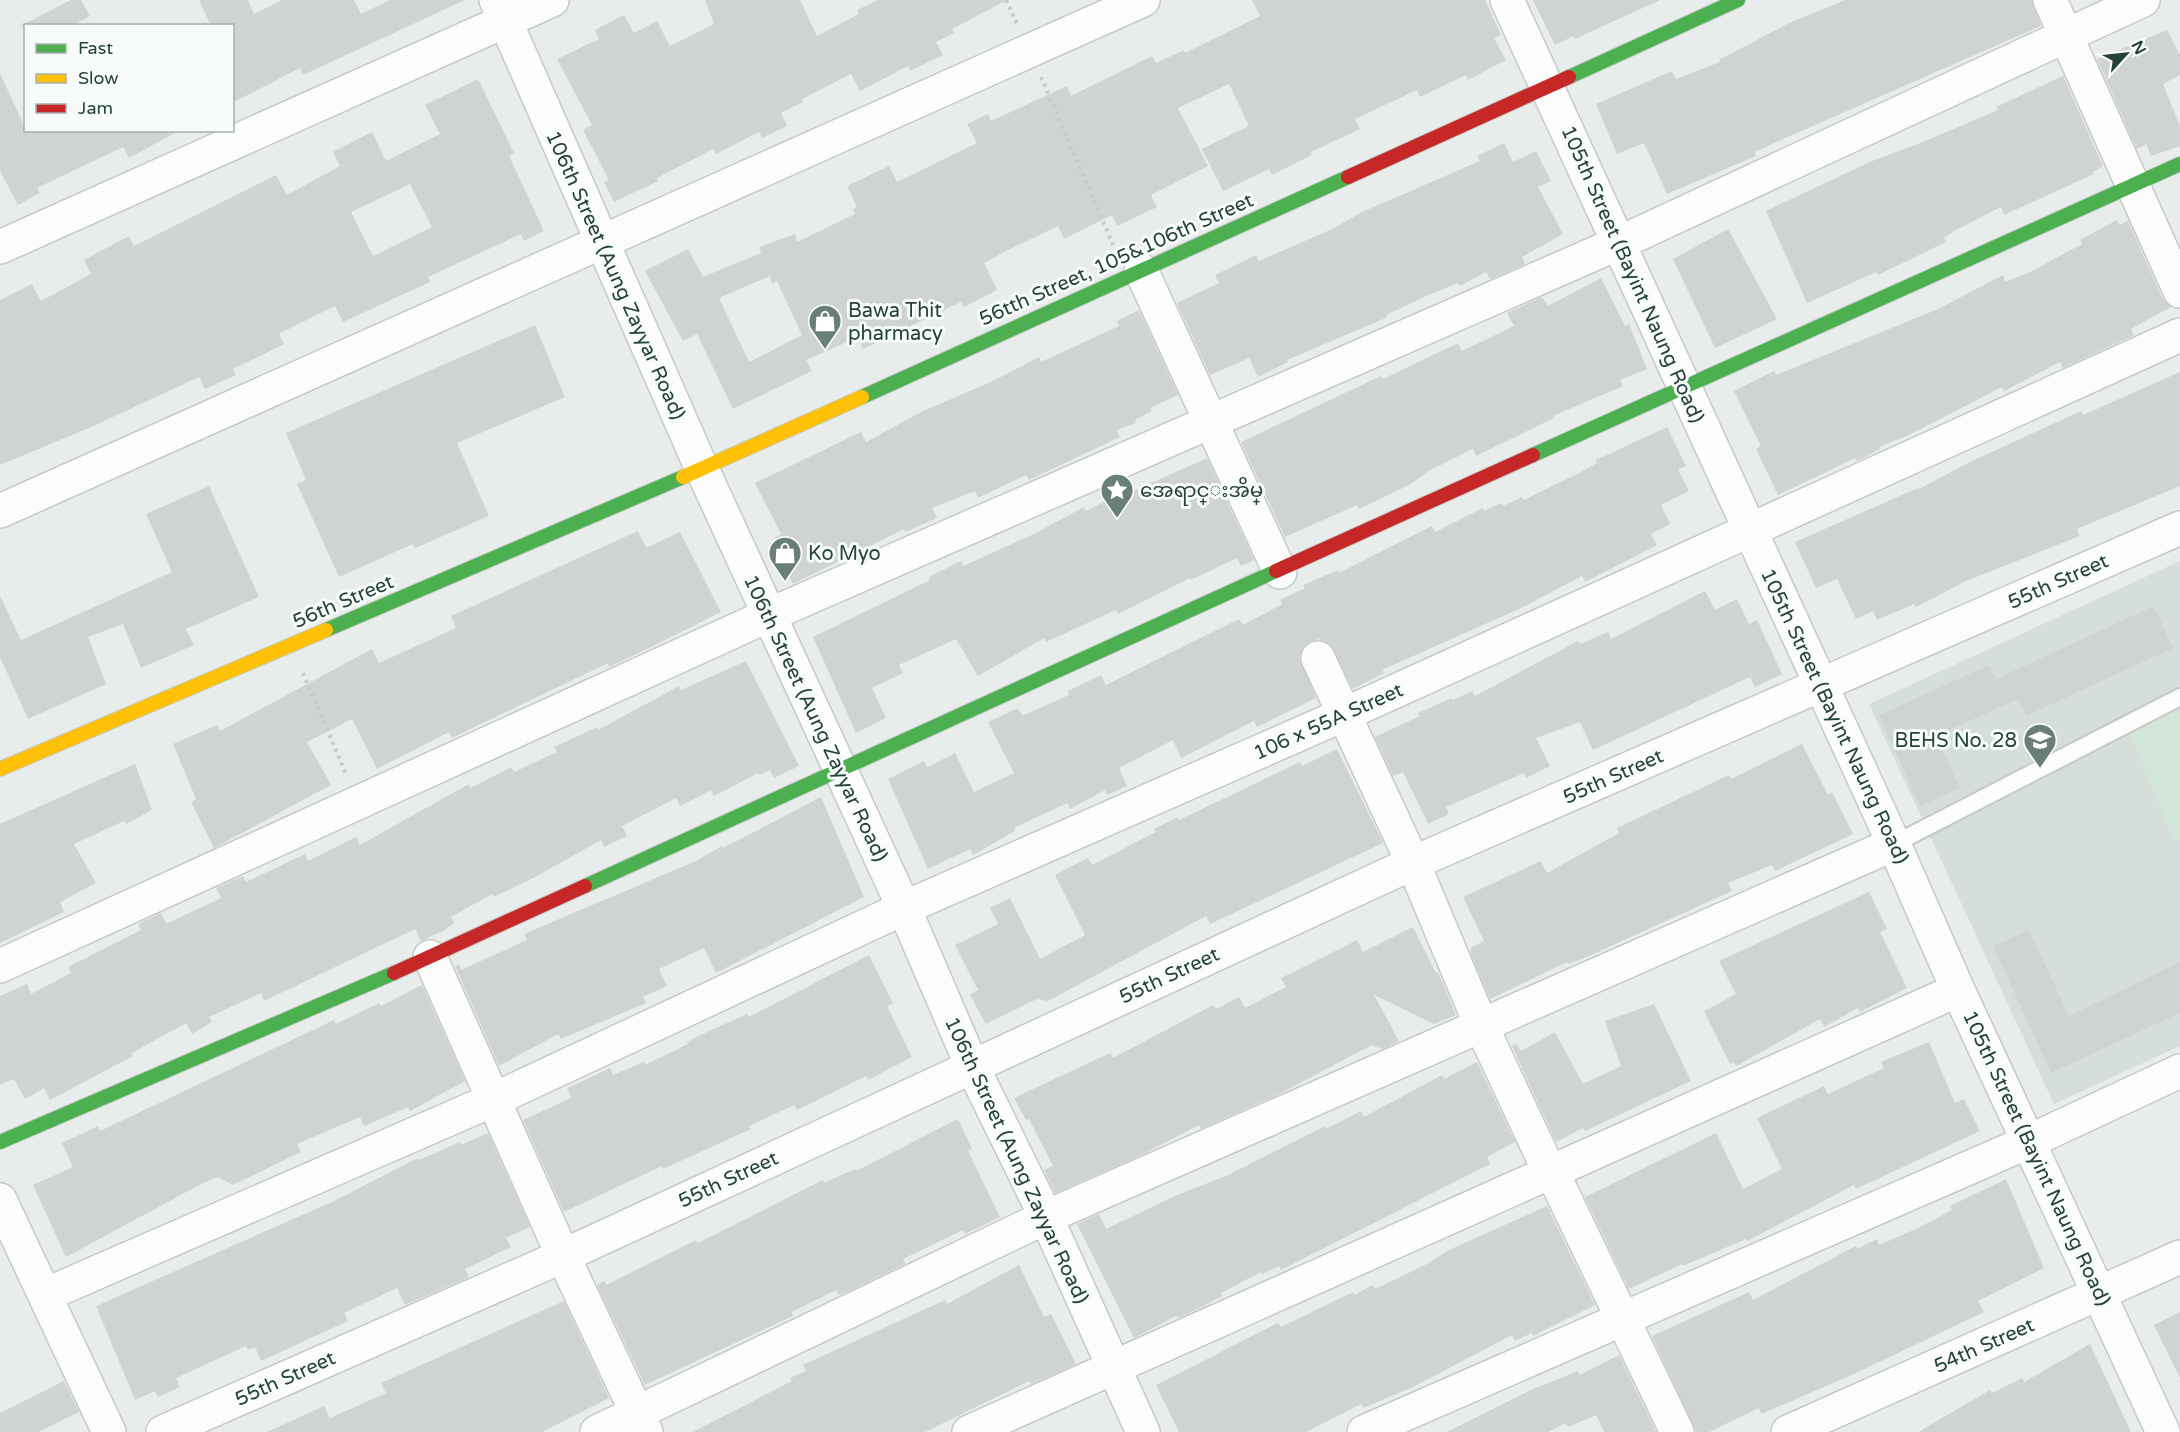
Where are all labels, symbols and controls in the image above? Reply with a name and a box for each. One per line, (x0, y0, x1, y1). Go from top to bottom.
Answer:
legend (24, 24, 234, 132)
north arrow (2096, 24, 2156, 84)
text: Fast (78, 37, 113, 59)
text: N (2127, 37, 2150, 58)
text: Slow (78, 67, 119, 89)
text: Jam (78, 97, 113, 119)
street label: 105th Street (Bayint Naung Road) (1555, 122, 1709, 427)
street label: 106th Street (Aung Zayyar Road) (540, 127, 690, 424)
street label: 56tth Street, 105&106th Street (976, 188, 1258, 331)
place label: Bawa Thit pharmacy (848, 299, 943, 346)
shop icon: Bawa Thit pharmacy (807, 303, 843, 350)
place icon: အေရာင္းအိမ္ (1099, 472, 1135, 519)
place label: အေရာင္းအိမ္ (1140, 476, 1263, 506)
shop icon: Ko Myo (767, 535, 803, 582)
place label: Ko Myo (808, 542, 881, 566)
street label: 55th Street (2005, 549, 2113, 615)
street label: 105th Street (Bayint Naung Road) (1755, 565, 1913, 868)
street label: 56th Street (289, 570, 398, 634)
street label: 106th Street (Aung Zayyar Road) (738, 571, 892, 866)
street label: 106 x 55A Street (1250, 678, 1407, 766)
school or university icon: BEHS No. 28 (2022, 722, 2058, 769)
place label: BEHS No. 28 (1895, 729, 2017, 753)
street label: 55th Street (1560, 744, 1668, 810)
street label: 55th Street (1116, 942, 1223, 1009)
street label: 105th Street (Bayint Naung Road) (1957, 1007, 2115, 1310)
street label: 106th Street (Aung Zayyar Road) (939, 1013, 1093, 1308)
street label: 55th Street (675, 1146, 782, 1213)
street label: 54th Street (1931, 1313, 2039, 1379)
street label: 55th Street (232, 1346, 340, 1412)

